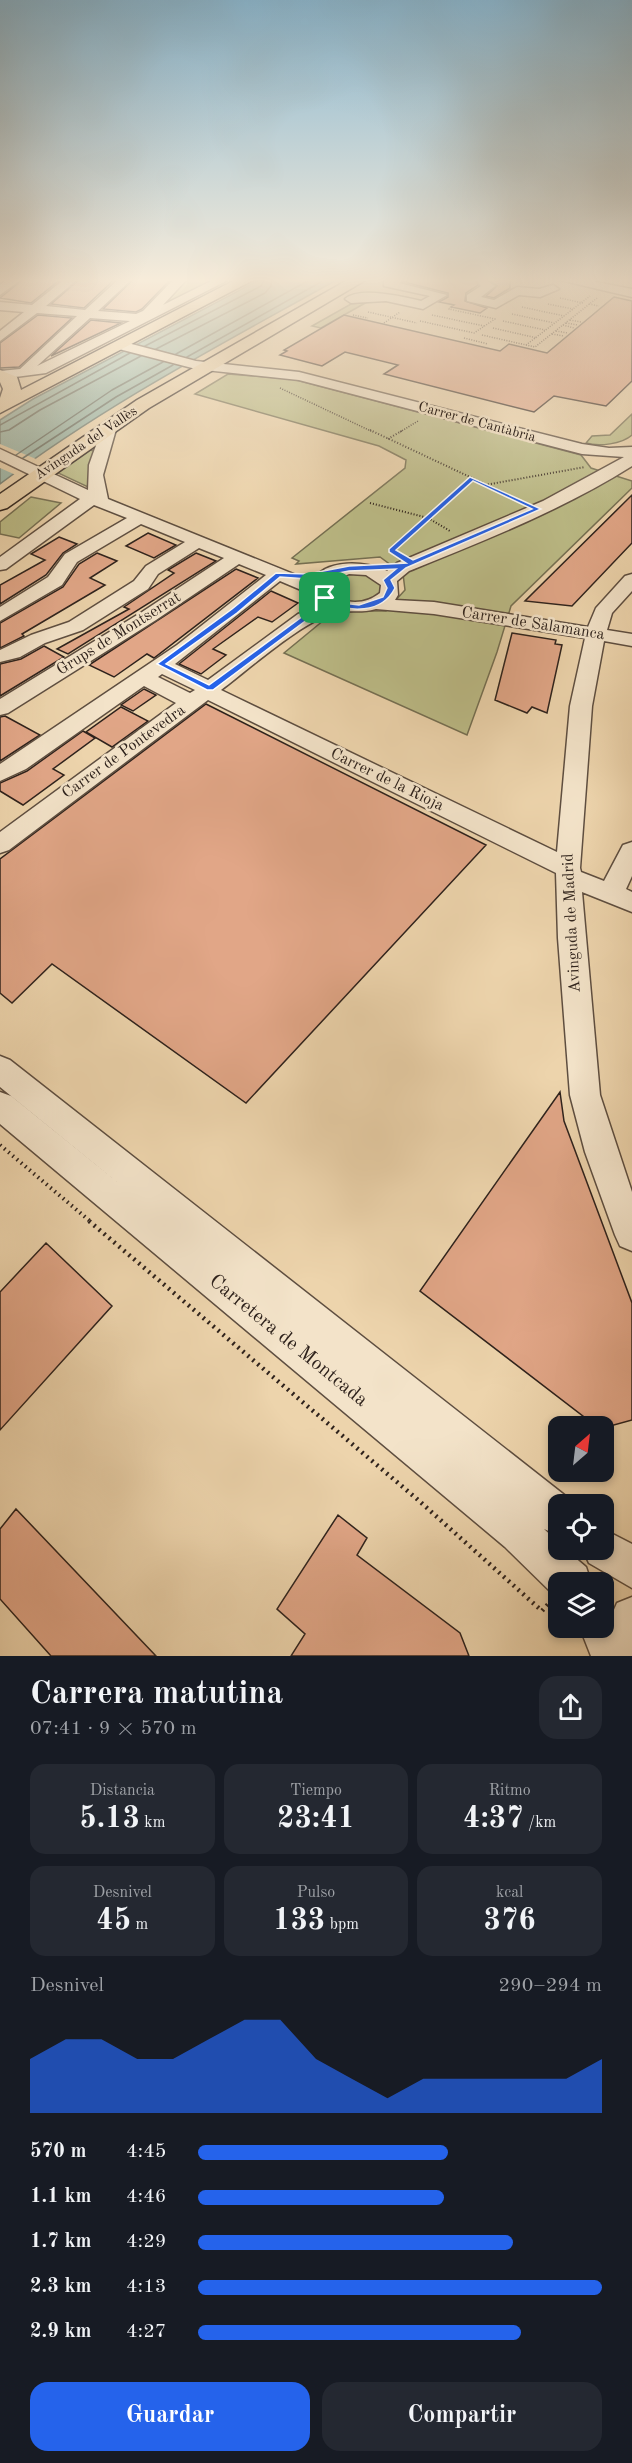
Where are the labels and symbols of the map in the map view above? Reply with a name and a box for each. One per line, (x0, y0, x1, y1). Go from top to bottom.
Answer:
street label: Carrer de Cantàbria (417, 400, 537, 444)
street label: Avinguda del Vallès (32, 404, 140, 482)
pin (299, 572, 350, 623)
street label: Grups de Montserrat (54, 589, 184, 679)
street label: Carrer de Salamanca (460, 605, 606, 643)
street label: Carrer de Pontevedra (60, 702, 189, 802)
street label: Carrer de la Rioja (328, 746, 446, 814)
street label: Avinguda de Madrid (560, 853, 584, 993)
street label: Carretera de Montcada (205, 1271, 371, 1411)
north arrow (548, 1416, 614, 1482)

